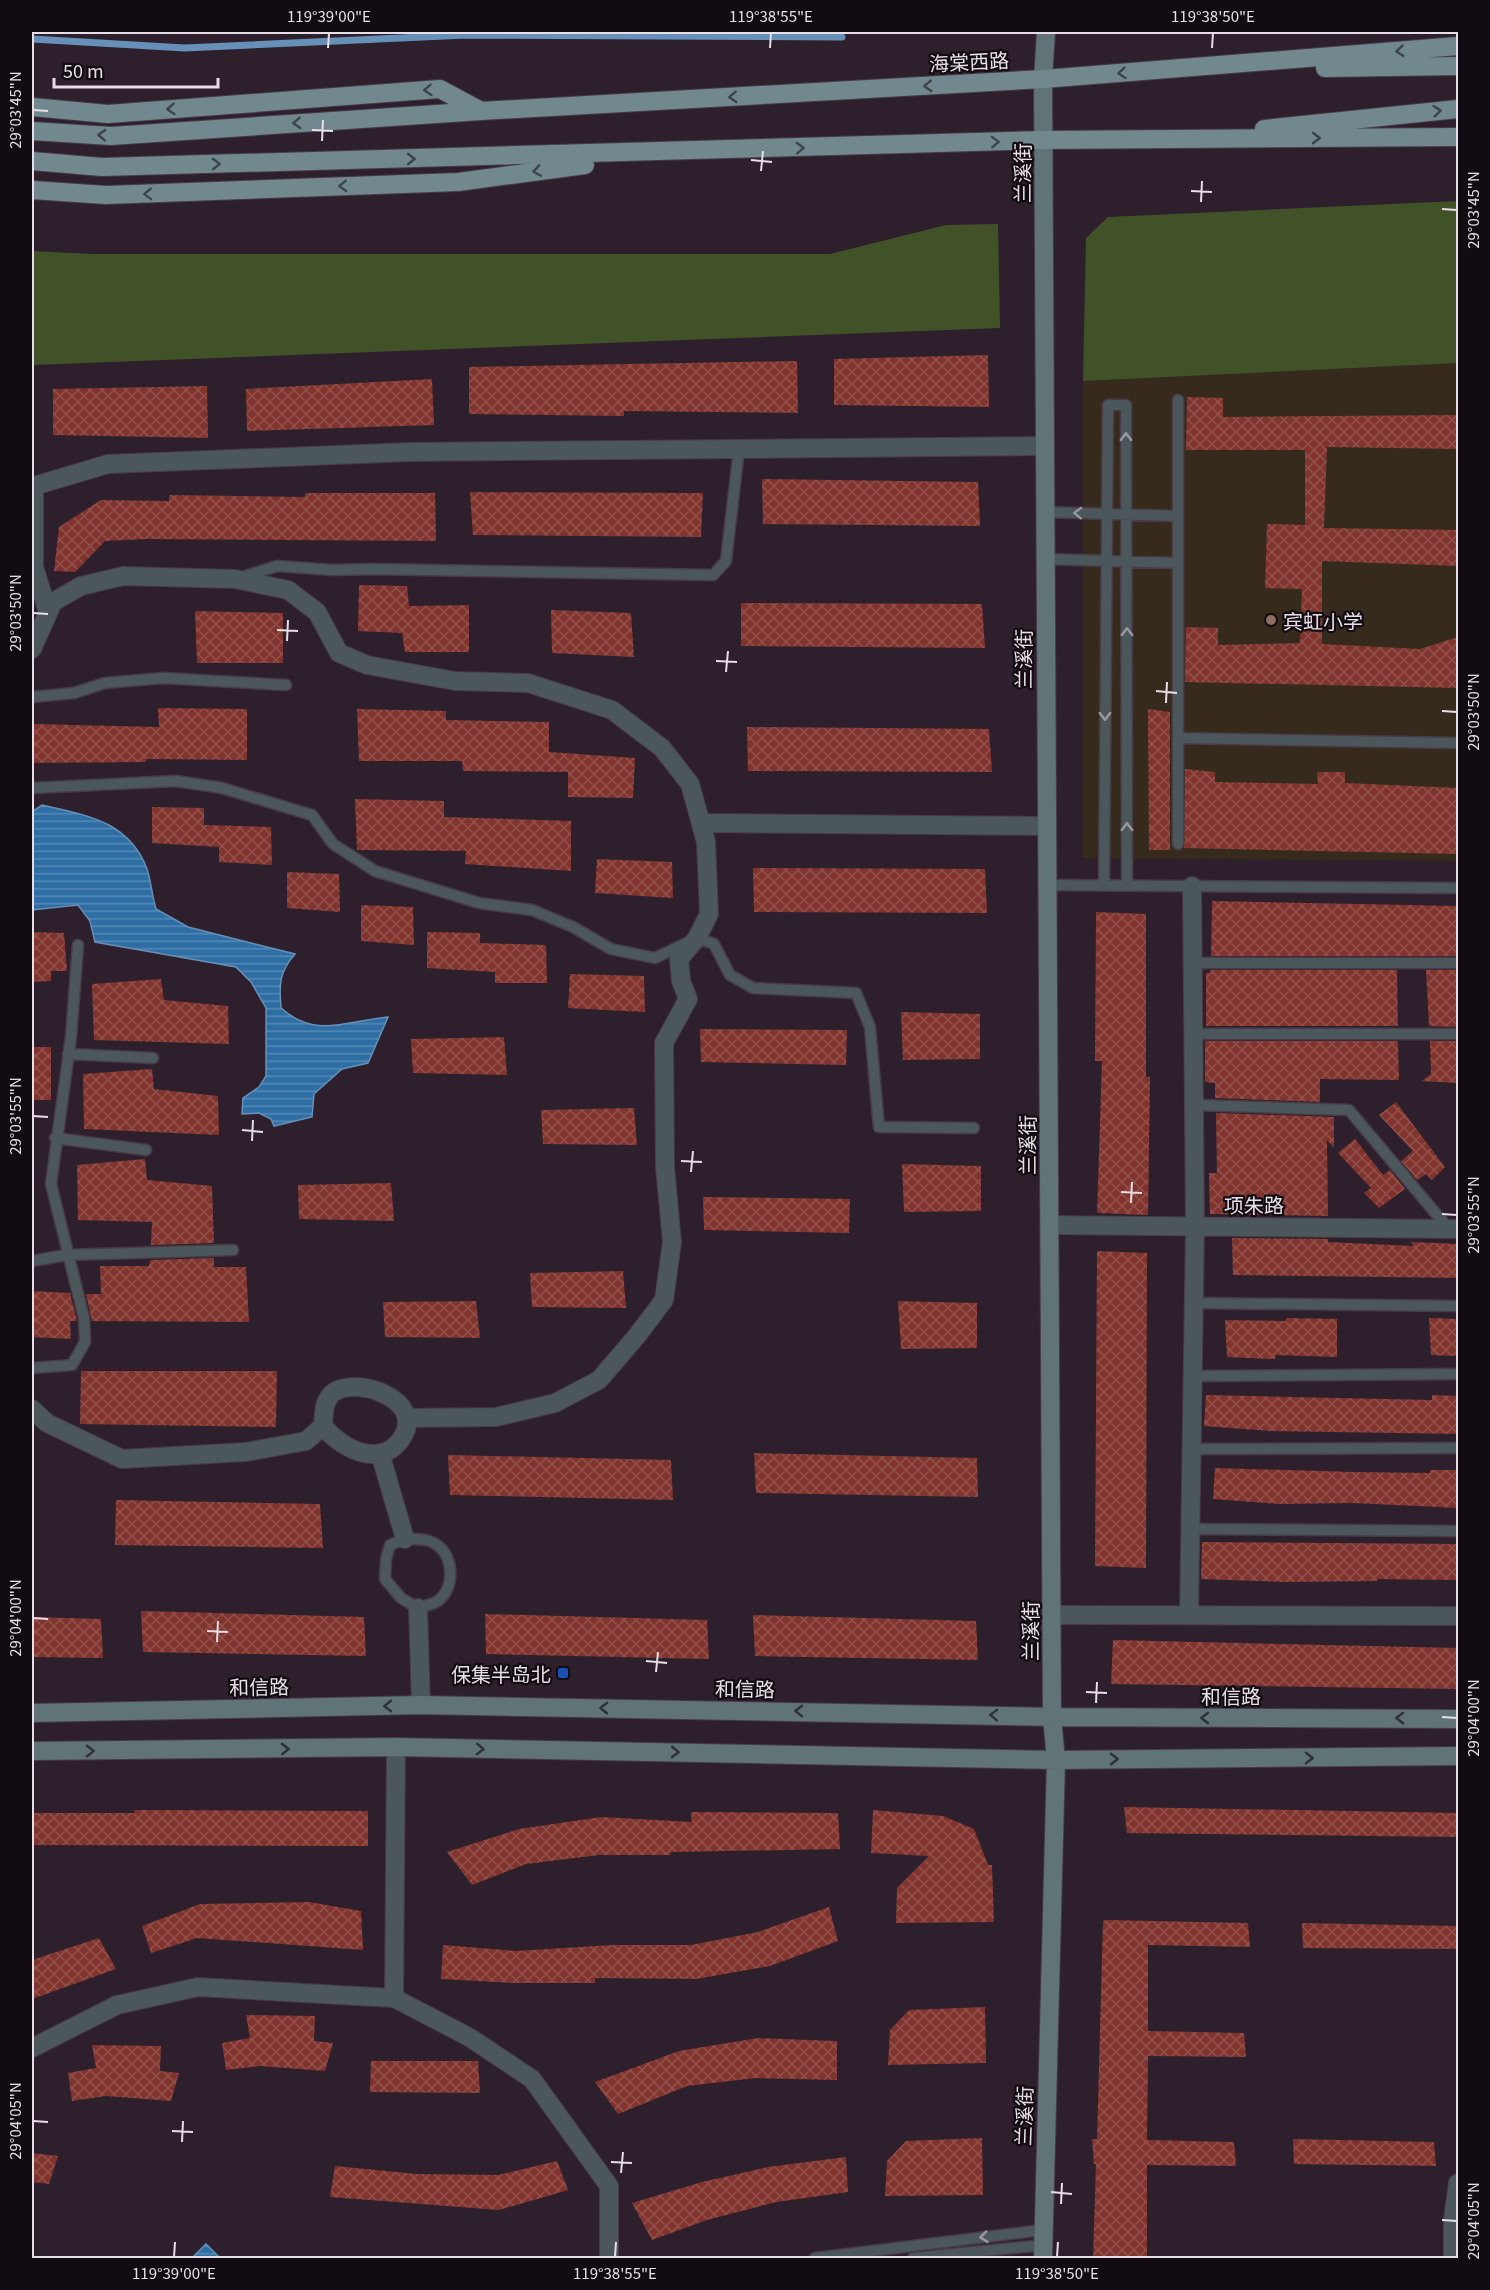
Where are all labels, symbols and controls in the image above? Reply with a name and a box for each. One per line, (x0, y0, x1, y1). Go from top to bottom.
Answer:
text: 119°39'00"E (287, 5, 371, 26)
text: 119°38'55"E (729, 5, 813, 26)
text: 119°38'50"E (1171, 5, 1255, 26)
street label: 海棠西路 (928, 44, 1010, 78)
one-way arrow (1396, 44, 1405, 57)
scale bar (54, 51, 218, 89)
text: 50 m (63, 57, 104, 83)
one-way arrow (1118, 66, 1127, 79)
text: 29°03'45"N (4, 71, 25, 149)
one-way arrow (923, 79, 932, 92)
one-way arrow (424, 83, 433, 96)
one-way arrow (728, 90, 737, 103)
one-way arrow (166, 102, 175, 115)
one-way arrow (1433, 105, 1442, 118)
one-way arrow (292, 117, 301, 130)
one-way arrow (98, 129, 107, 142)
one-way arrow (1311, 132, 1320, 145)
one-way arrow (990, 136, 999, 148)
one-way arrow (795, 142, 804, 155)
street label: 兰溪街 (1007, 143, 1036, 203)
one-way arrow (406, 153, 415, 165)
one-way arrow (211, 158, 220, 170)
one-way arrow (533, 165, 542, 177)
text: 29°03'45"N (1462, 171, 1483, 249)
one-way arrow (339, 180, 348, 193)
one-way arrow (144, 187, 153, 200)
one-way arrow (1120, 432, 1132, 441)
one-way arrow (1073, 506, 1082, 519)
text: 29°03'50"N (4, 574, 25, 652)
place label: 宾虹小学 (1283, 606, 1363, 635)
marker: 宾虹小学 (1264, 613, 1278, 627)
one-way arrow (1121, 627, 1133, 636)
street label: 兰溪街 (1008, 629, 1037, 689)
text: 29°03'50"N (1462, 673, 1483, 751)
one-way arrow (1099, 711, 1111, 720)
one-way arrow (1121, 822, 1133, 831)
text: 29°03'55"N (4, 1077, 25, 1155)
street label: 兰溪街 (1012, 1115, 1041, 1175)
text: 29°03'55"N (1462, 1176, 1483, 1254)
street label: 项朱路 (1224, 1190, 1284, 1219)
text: 29°04'00"N (4, 1579, 25, 1657)
street label: 兰溪街 (1015, 1601, 1044, 1661)
place label: 保集半岛北 (451, 1659, 551, 1688)
marker: 保集半岛北 (556, 1666, 570, 1680)
street label: 和信路 (229, 1671, 289, 1701)
street label: 和信路 (715, 1673, 775, 1703)
text: 29°04'00"N (1462, 1679, 1483, 1757)
street label: 和信路 (1201, 1681, 1261, 1710)
one-way arrow (383, 1700, 392, 1712)
one-way arrow (599, 1702, 608, 1714)
one-way arrow (794, 1705, 803, 1717)
one-way arrow (989, 1708, 998, 1721)
one-way arrow (1201, 1711, 1210, 1724)
one-way arrow (1396, 1712, 1405, 1724)
one-way arrow (280, 1742, 289, 1755)
one-way arrow (475, 1743, 484, 1755)
one-way arrow (85, 1745, 94, 1757)
one-way arrow (670, 1746, 679, 1758)
one-way arrow (1305, 1751, 1314, 1764)
one-way arrow (1110, 1753, 1119, 1765)
text: 29°04'05"N (4, 2082, 25, 2160)
street label: 兰溪街 (1007, 2086, 1039, 2146)
text: 29°04'05"N (1462, 2182, 1483, 2260)
one-way arrow (980, 2231, 989, 2243)
text: 119°39'00"E (132, 2262, 216, 2283)
text: 119°38'55"E (573, 2262, 657, 2283)
text: 119°38'50"E (1015, 2262, 1099, 2283)

